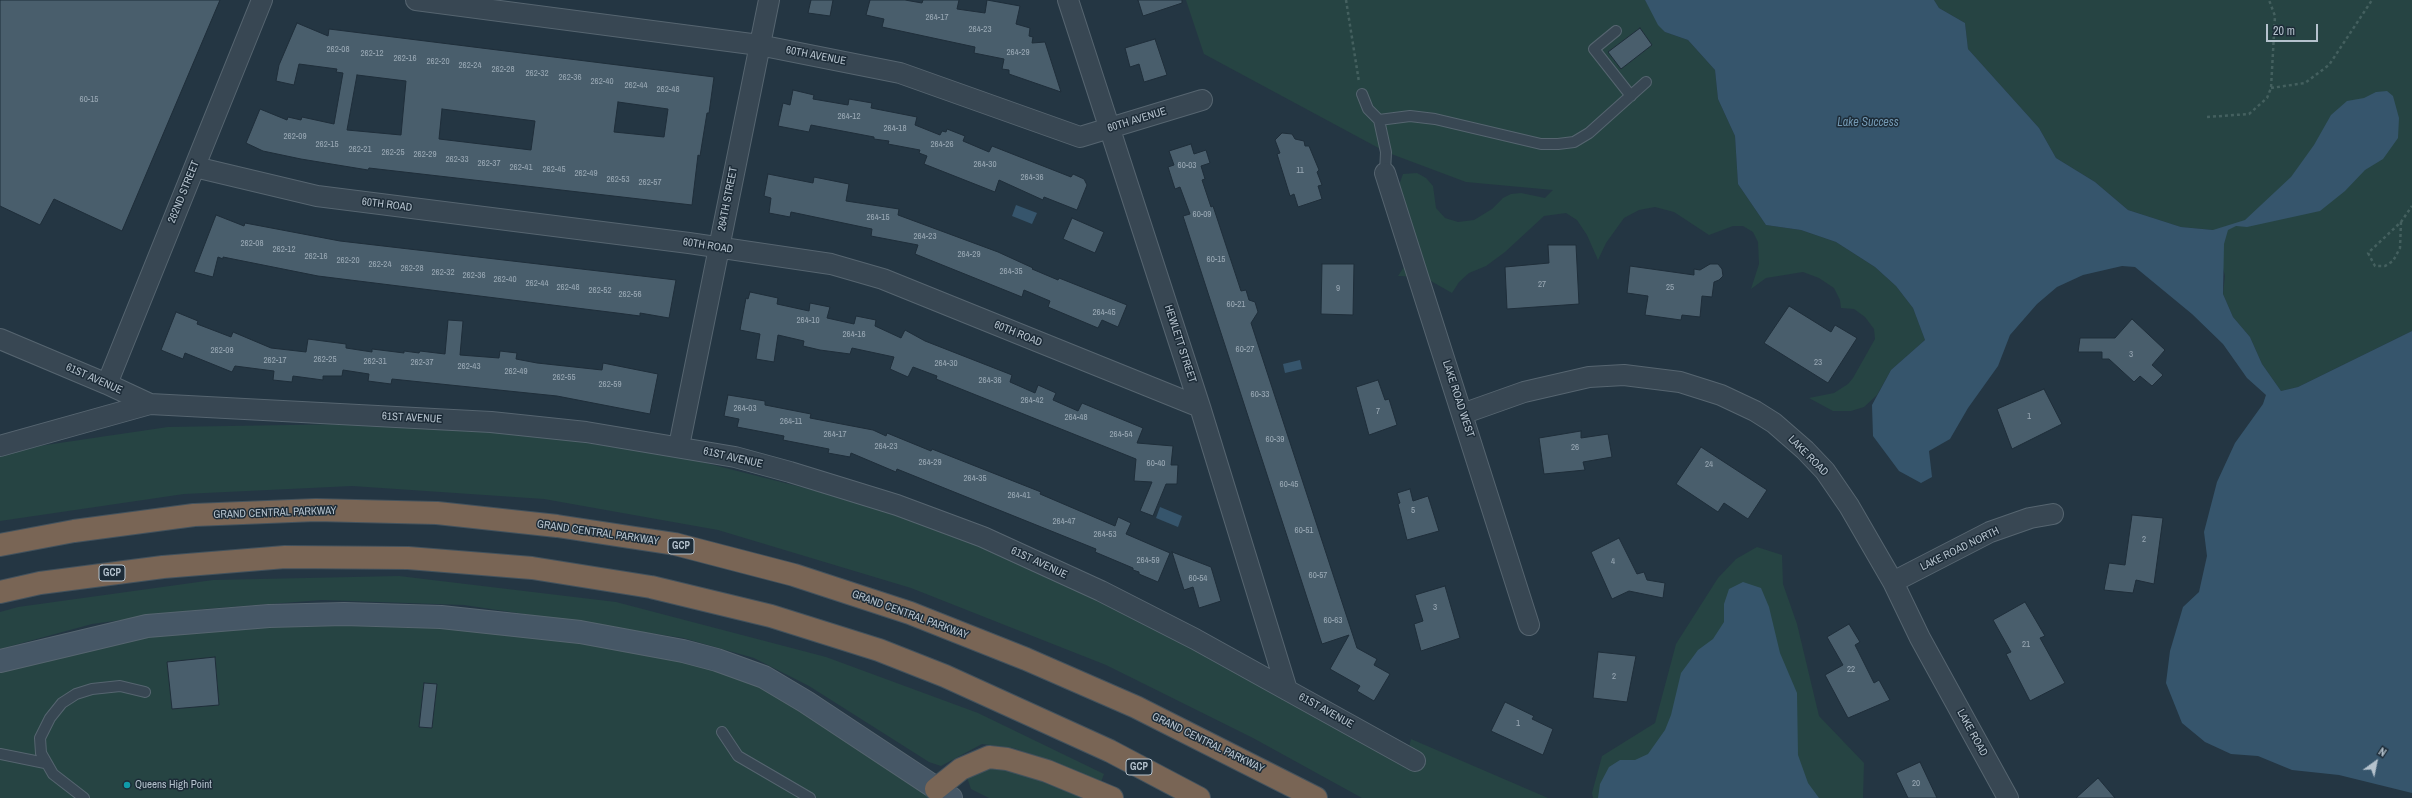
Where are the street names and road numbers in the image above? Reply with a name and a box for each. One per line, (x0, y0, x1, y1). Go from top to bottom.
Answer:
street label: 60TH AVENUE (785, 44, 847, 68)
street label: 60TH AVENUE (1106, 105, 1168, 135)
street label: 262ND STREET (165, 159, 203, 225)
street label: 264TH STREET (715, 166, 741, 232)
street label: 60TH ROAD (361, 195, 413, 215)
street label: 60TH ROAD (682, 236, 734, 256)
street label: HEWLETT STREET (1161, 303, 1199, 385)
street label: 60TH ROAD (992, 318, 1044, 350)
street label: LAKE ROAD WEST (1439, 359, 1477, 439)
street label: 61ST AVENUE (64, 361, 124, 397)
street label: 61ST AVENUE (381, 410, 443, 426)
street label: LAKE ROAD (1785, 433, 1831, 479)
street label: 61ST AVENUE (702, 445, 764, 471)
street label: GRAND CENTRAL PARKWAY (213, 504, 337, 522)
street label: GRAND CENTRAL PARKWAY (536, 518, 660, 548)
street label: LAKE ROAD NORTH (1918, 524, 2002, 574)
road number: GCP (668, 538, 694, 554)
street label: 61ST AVENUE (1009, 544, 1069, 582)
road number: GCP (99, 565, 125, 581)
street label: GRAND CENTRAL PARKWAY (850, 588, 970, 642)
street label: 61ST AVENUE (1296, 691, 1356, 731)
street label: LAKE ROAD (1954, 707, 1990, 759)
street label: GRAND CENTRAL PARKWAY (1150, 710, 1266, 776)
road number: GCP (1126, 759, 1152, 775)

